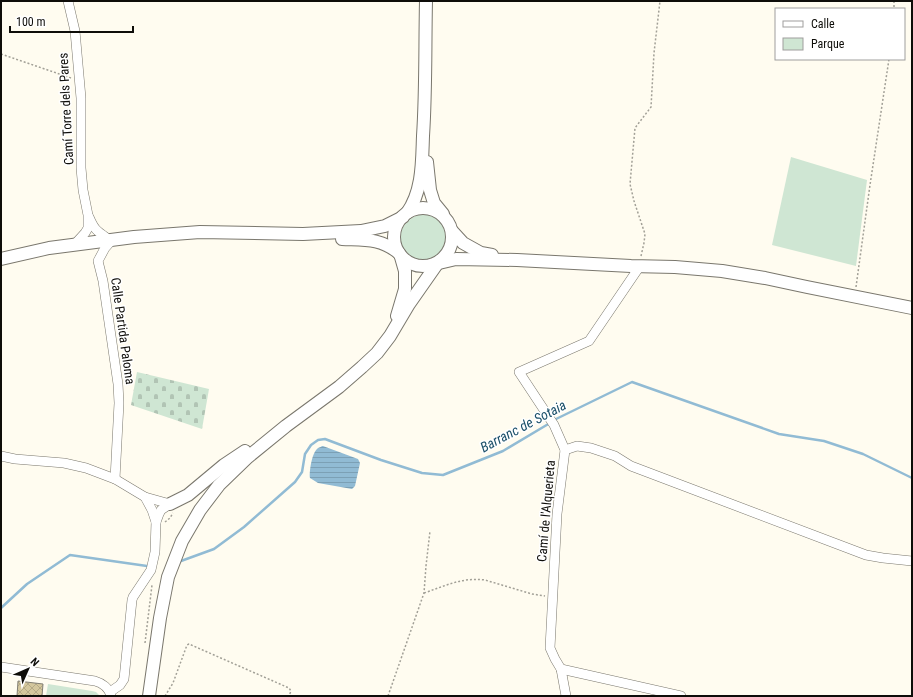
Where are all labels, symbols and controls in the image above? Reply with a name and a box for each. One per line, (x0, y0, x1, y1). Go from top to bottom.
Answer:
scale bar (10, 8, 133, 34)
legend (775, 8, 905, 60)
text: 100 m (16, 15, 46, 29)
text: Calle (811, 17, 835, 31)
text: Parque (811, 37, 845, 51)
street label: Camí Torre dels Pares (56, 52, 76, 166)
street label: Calle Partida Paloma (108, 277, 138, 385)
water label: Barranc de Sotaia (477, 397, 569, 455)
street label: Camí de l'Alquerieta (534, 460, 558, 562)
north arrow (8, 649, 48, 689)
text: N (28, 655, 42, 669)

